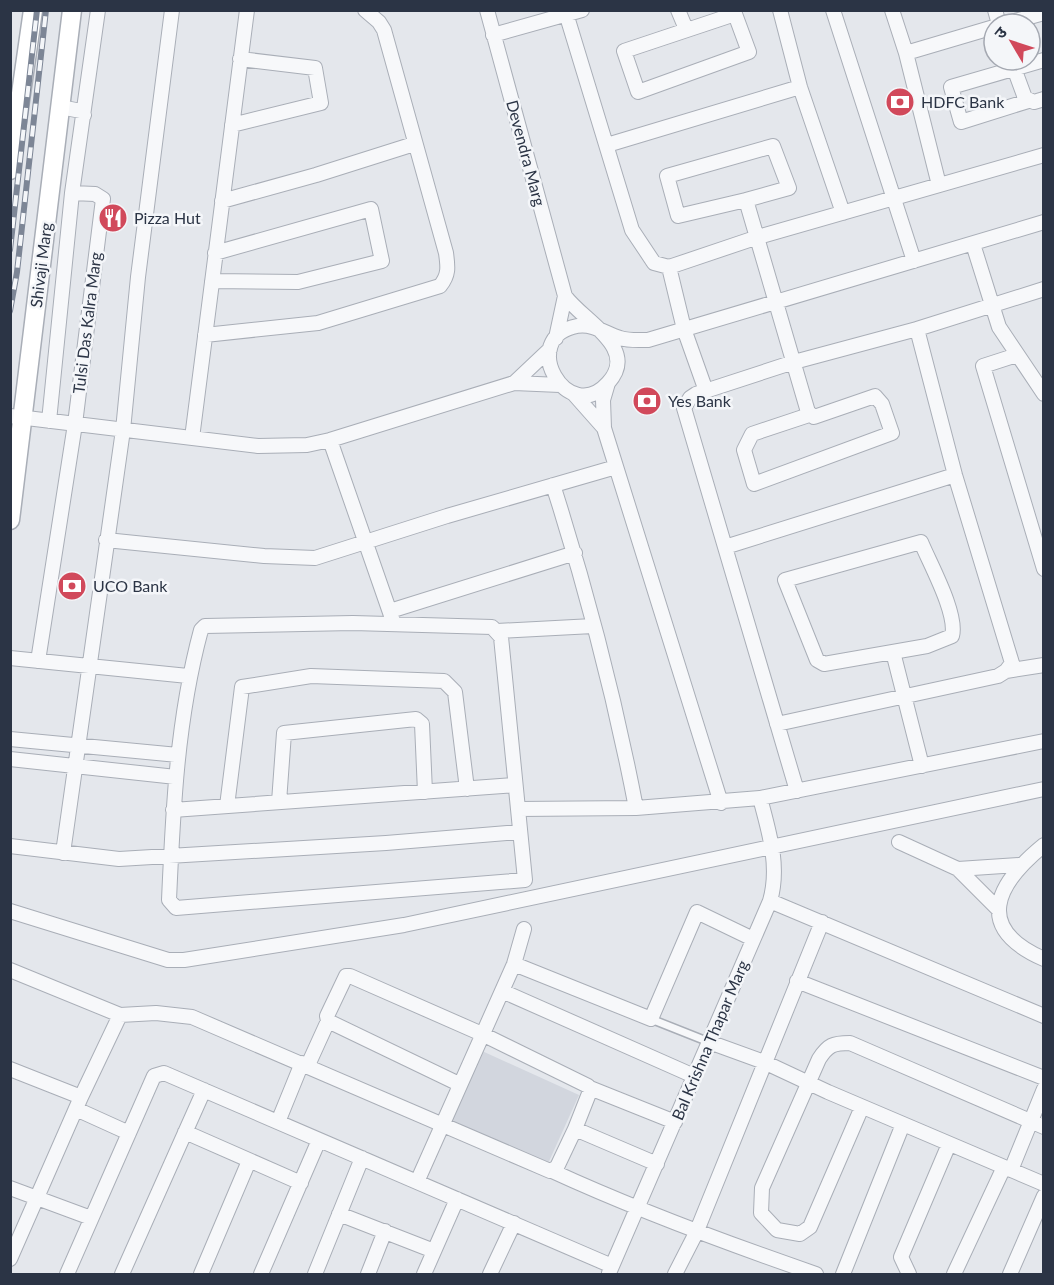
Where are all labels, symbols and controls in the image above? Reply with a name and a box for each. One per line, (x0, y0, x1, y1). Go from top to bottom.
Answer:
north arrow (982, 12, 1042, 72)
text: उ (990, 22, 1011, 42)
bank icon: HDFC Bank (884, 86, 916, 118)
place label: HDFC Bank (921, 92, 1005, 111)
street label: Devendra Marg (503, 98, 550, 208)
restaurant icon: Pizza Hut (97, 202, 129, 234)
place label: Pizza Hut (134, 208, 201, 227)
street label: Shivaji Marg (26, 221, 55, 309)
street label: Tulsi Das Kalra Marg (68, 251, 105, 395)
bank icon: Yes Bank (631, 385, 663, 417)
place label: Yes Bank (668, 391, 732, 410)
bank icon: UCO Bank (56, 570, 88, 602)
place label: UCO Bank (93, 576, 168, 595)
street label: Bal Krishna Thapar Marg (667, 957, 752, 1123)

